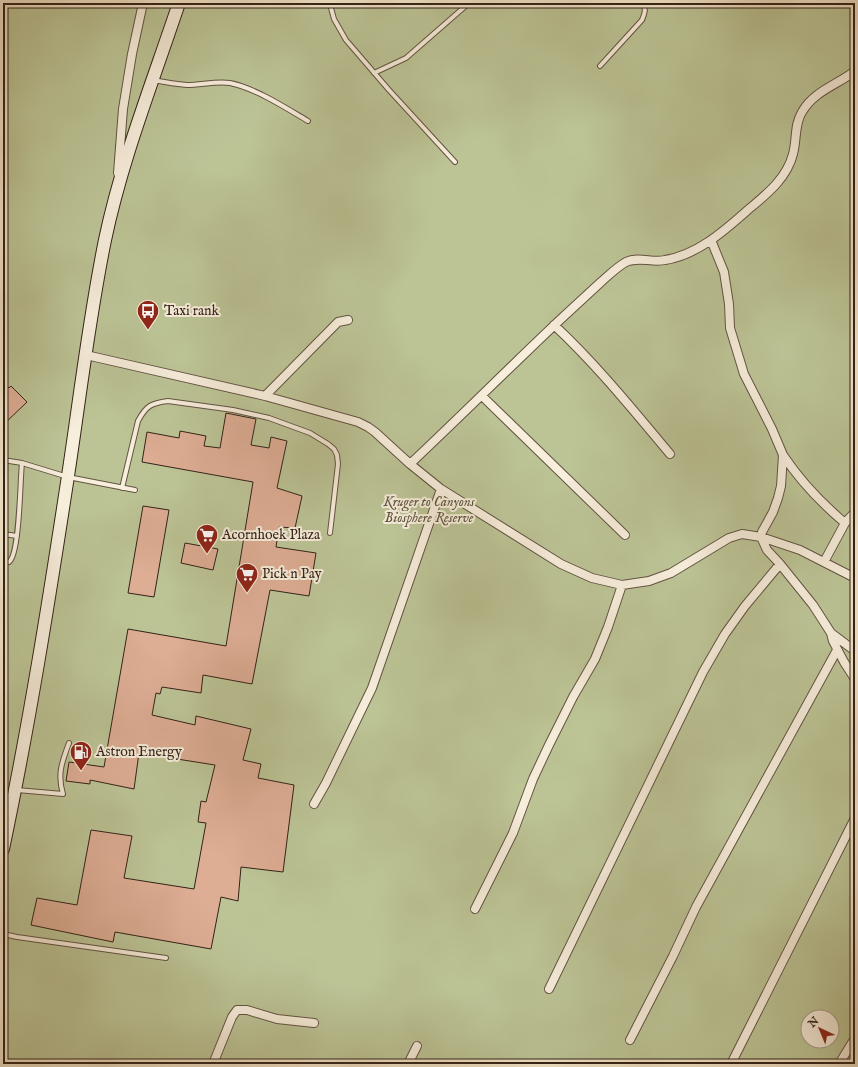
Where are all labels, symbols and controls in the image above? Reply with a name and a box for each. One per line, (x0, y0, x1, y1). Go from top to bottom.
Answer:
bus stop icon: Taxi rank (135, 298, 161, 331)
place label: Taxi rank (164, 302, 219, 320)
park label: Kruger to Canyons Biosphere Reserve (383, 493, 475, 527)
supermarket icon: Acornhoek Plaza (194, 522, 220, 555)
place label: Acornhoek Plaza (221, 526, 321, 544)
supermarket icon: Pick n Pay (234, 561, 260, 594)
place label: Pick n Pay (262, 565, 322, 583)
fuel station icon: Astron Energy (68, 739, 94, 772)
place label: Astron Energy (95, 743, 182, 761)
north arrow (800, 1009, 840, 1049)
text: N (805, 1014, 822, 1032)

